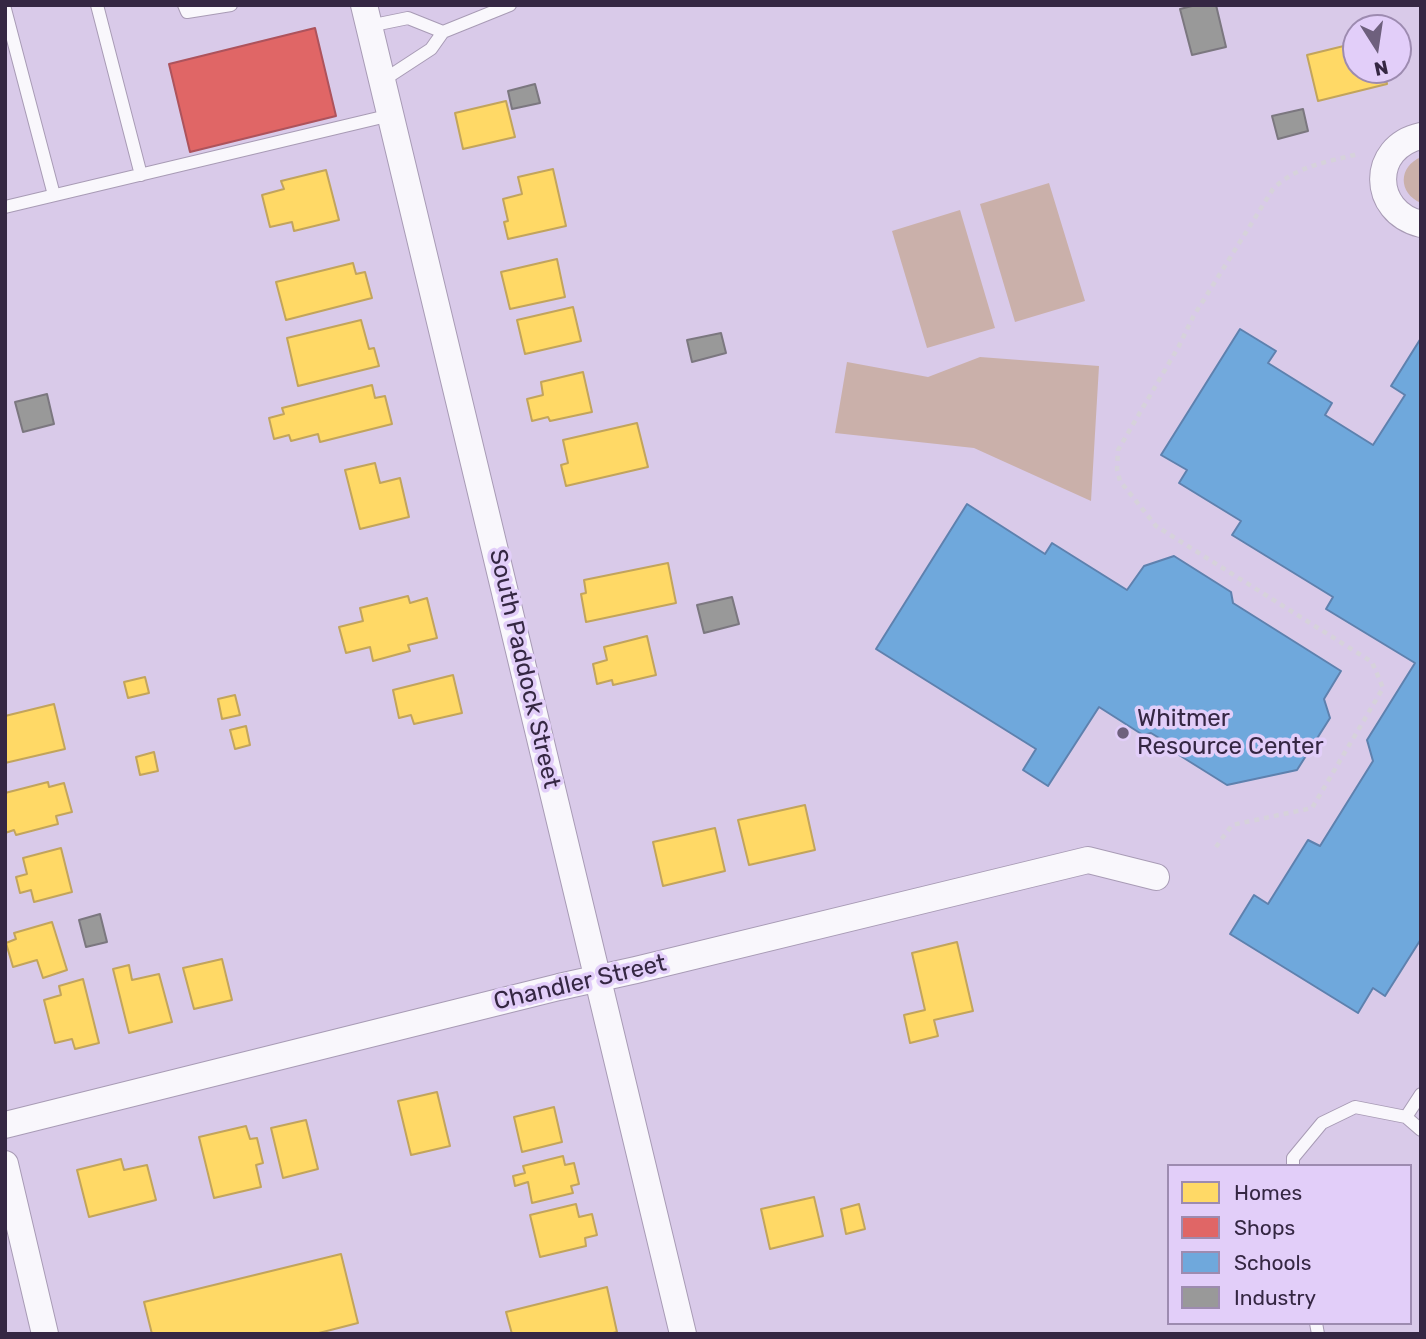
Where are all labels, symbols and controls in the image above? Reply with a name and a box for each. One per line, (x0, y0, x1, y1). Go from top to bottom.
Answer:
north arrow (1342, 14, 1412, 84)
text: N (1372, 55, 1390, 81)
street label: South Paddock Street (482, 547, 566, 791)
place label: Whitmer Resource Center (1137, 705, 1324, 761)
marker: Whitmer Resource Center (1115, 725, 1131, 741)
street label: Chandler Street (491, 949, 669, 1017)
legend (1167, 1164, 1412, 1325)
text: Homes (1234, 1180, 1302, 1205)
text: Shops (1234, 1215, 1295, 1240)
text: Schools (1234, 1250, 1311, 1275)
text: Industry (1234, 1285, 1316, 1310)

